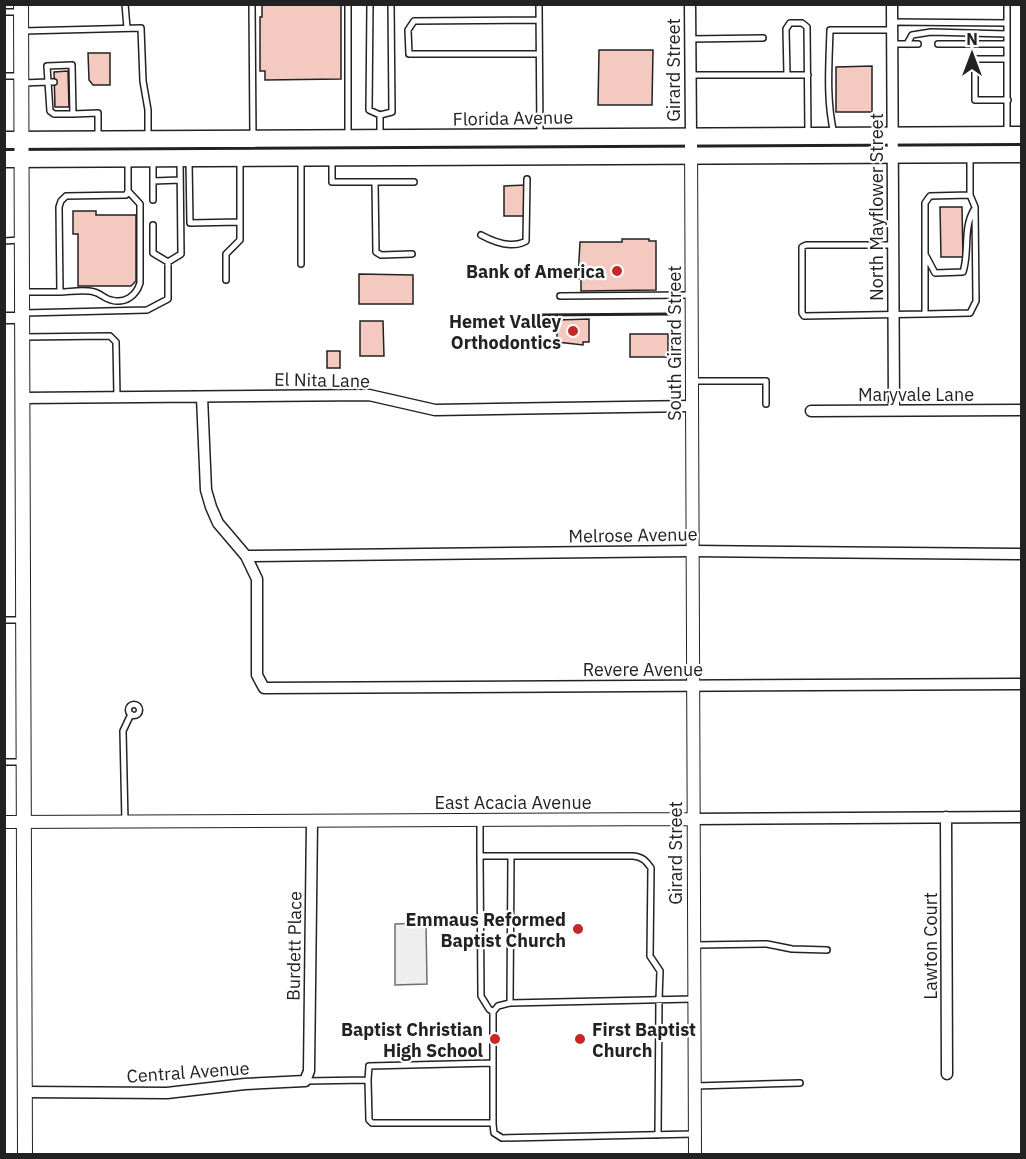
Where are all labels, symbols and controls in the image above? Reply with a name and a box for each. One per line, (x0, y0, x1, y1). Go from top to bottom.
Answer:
street label: Girard Street (662, 18, 685, 122)
north arrow (942, 24, 1002, 84)
text: N (966, 29, 978, 49)
street label: Florida Avenue (453, 105, 574, 131)
street label: North Mayflower Street (865, 113, 888, 301)
place label: Bank of America (466, 260, 605, 283)
marker: Bank of America (610, 264, 624, 278)
street label: South Girard Street (663, 265, 686, 421)
place label: Hemet Valley Orthodontics (449, 310, 561, 354)
marker: Hemet Valley Orthodontics (566, 324, 580, 338)
street label: El Nita Lane (274, 368, 370, 392)
street label: Maryvale Lane (858, 383, 974, 406)
street label: Melrose Avenue (568, 522, 698, 548)
street label: Revere Avenue (583, 658, 703, 681)
street label: East Acacia Avenue (434, 791, 592, 814)
street label: Girard Street (664, 801, 687, 905)
street label: Burdett Place (282, 891, 306, 1001)
street label: Lawton Court (919, 892, 942, 1000)
place label: Emmaus Reformed Baptist Church (406, 908, 566, 952)
marker: Emmaus Reformed Baptist Church (571, 922, 585, 936)
place label: Baptist Christian High School (341, 1018, 484, 1062)
place label: First Baptist Church (592, 1018, 696, 1062)
marker: Baptist Christian High School (488, 1032, 502, 1046)
marker: First Baptist Church (573, 1032, 587, 1046)
street label: Central Avenue (126, 1056, 250, 1088)

